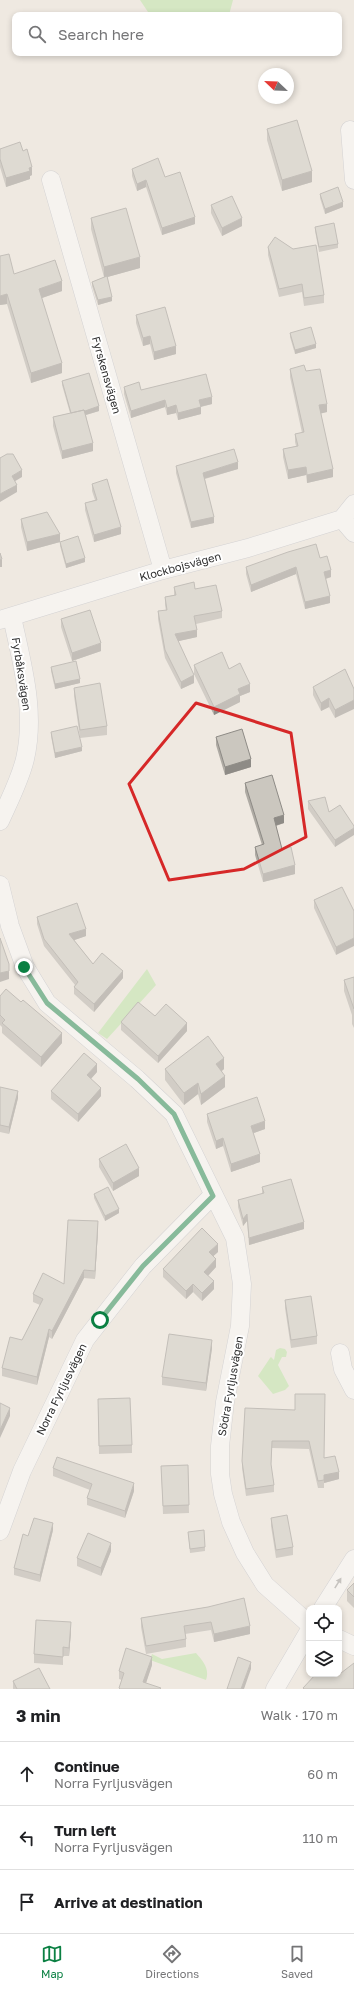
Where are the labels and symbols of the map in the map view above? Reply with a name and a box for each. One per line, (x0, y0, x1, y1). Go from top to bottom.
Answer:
north arrow (258, 68, 294, 104)
street label: Fyrskensvägen (90, 335, 124, 415)
street label: Klockbojsvägen (138, 549, 222, 583)
street label: Fyrbåksvägen (10, 636, 34, 712)
route end (15, 958, 33, 976)
route start (91, 1311, 109, 1329)
street label: Södra Fyrljusvägen (215, 1335, 245, 1437)
street label: Norra Fyrljusvägen (33, 1341, 89, 1437)
one-way arrow (334, 1578, 342, 1588)

